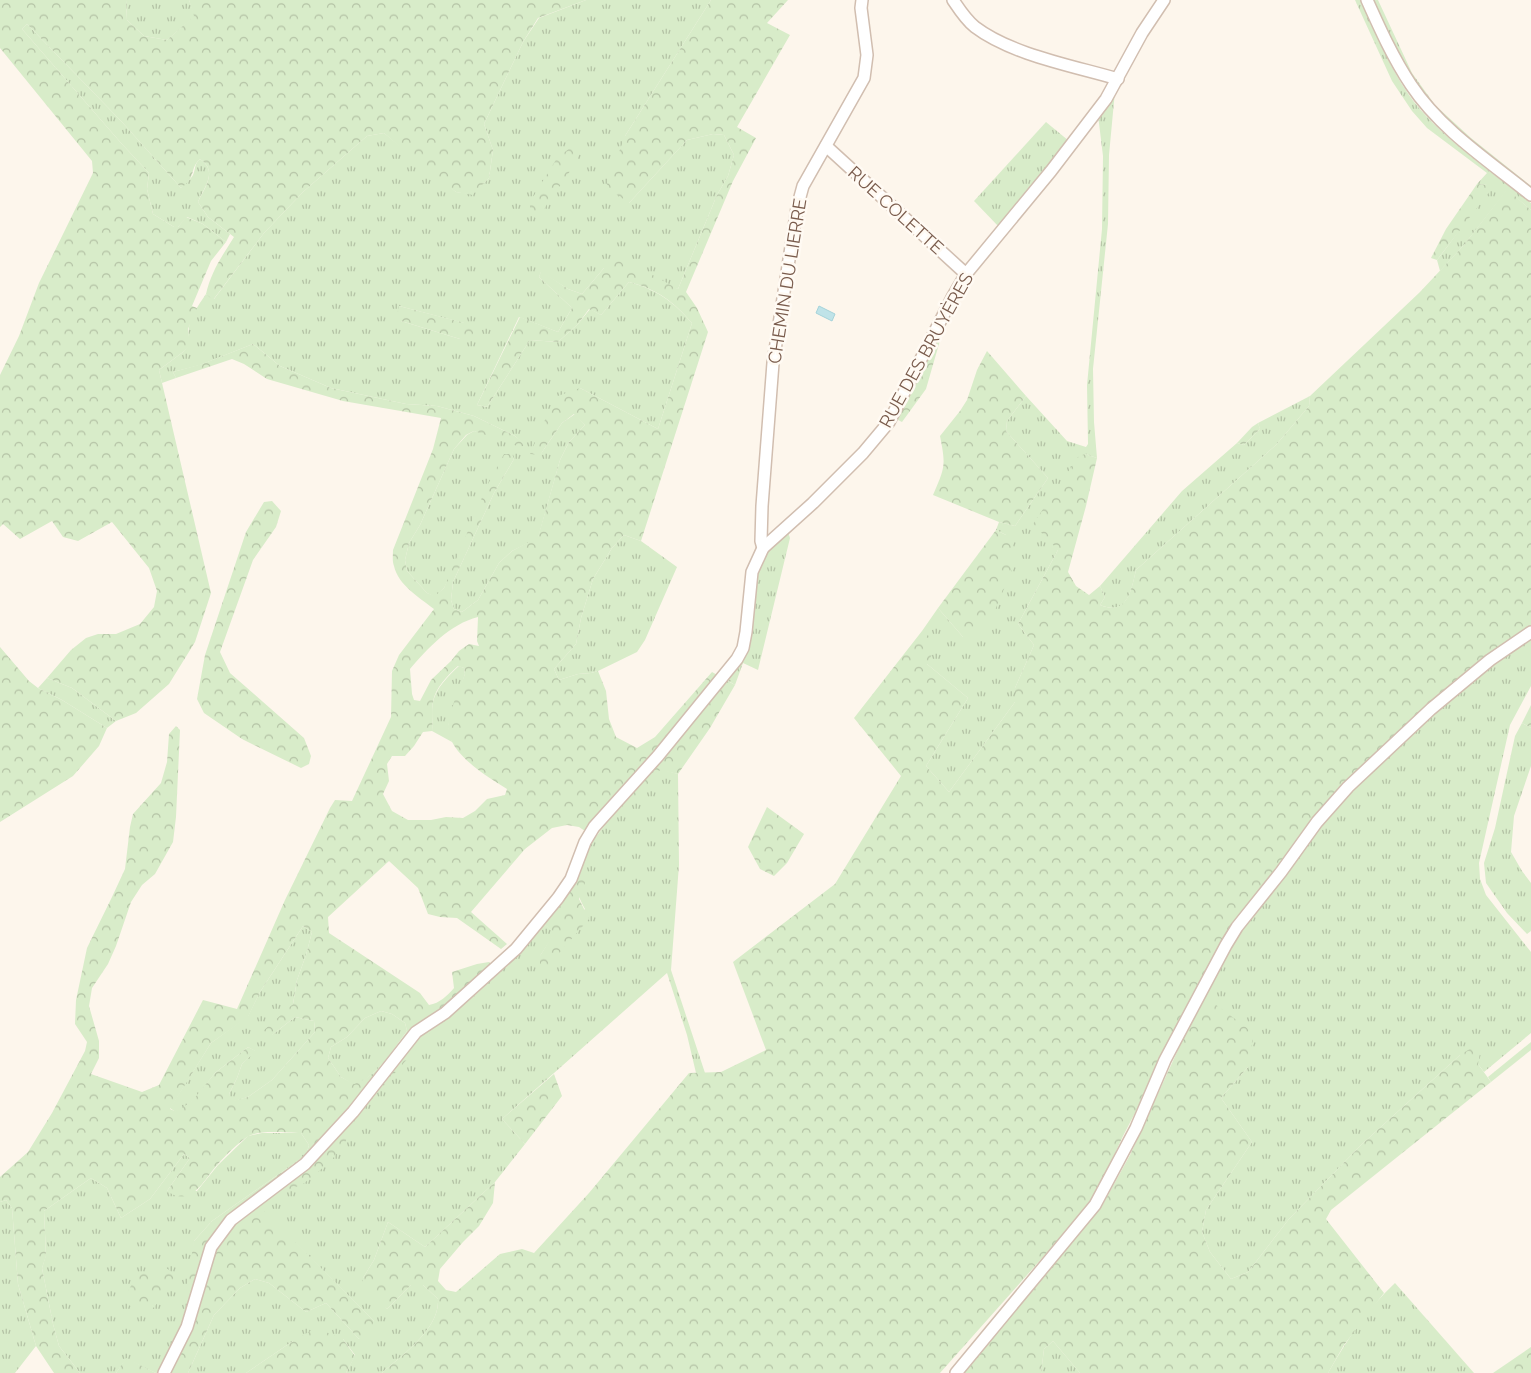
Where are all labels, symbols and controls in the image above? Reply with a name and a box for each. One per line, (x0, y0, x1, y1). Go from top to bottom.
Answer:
street label: RUE COLETTE (844, 162, 948, 258)
street label: CHEMIN DU LIERRE (764, 197, 810, 365)
street label: RUE DES BRUYÈRES (874, 268, 977, 431)

